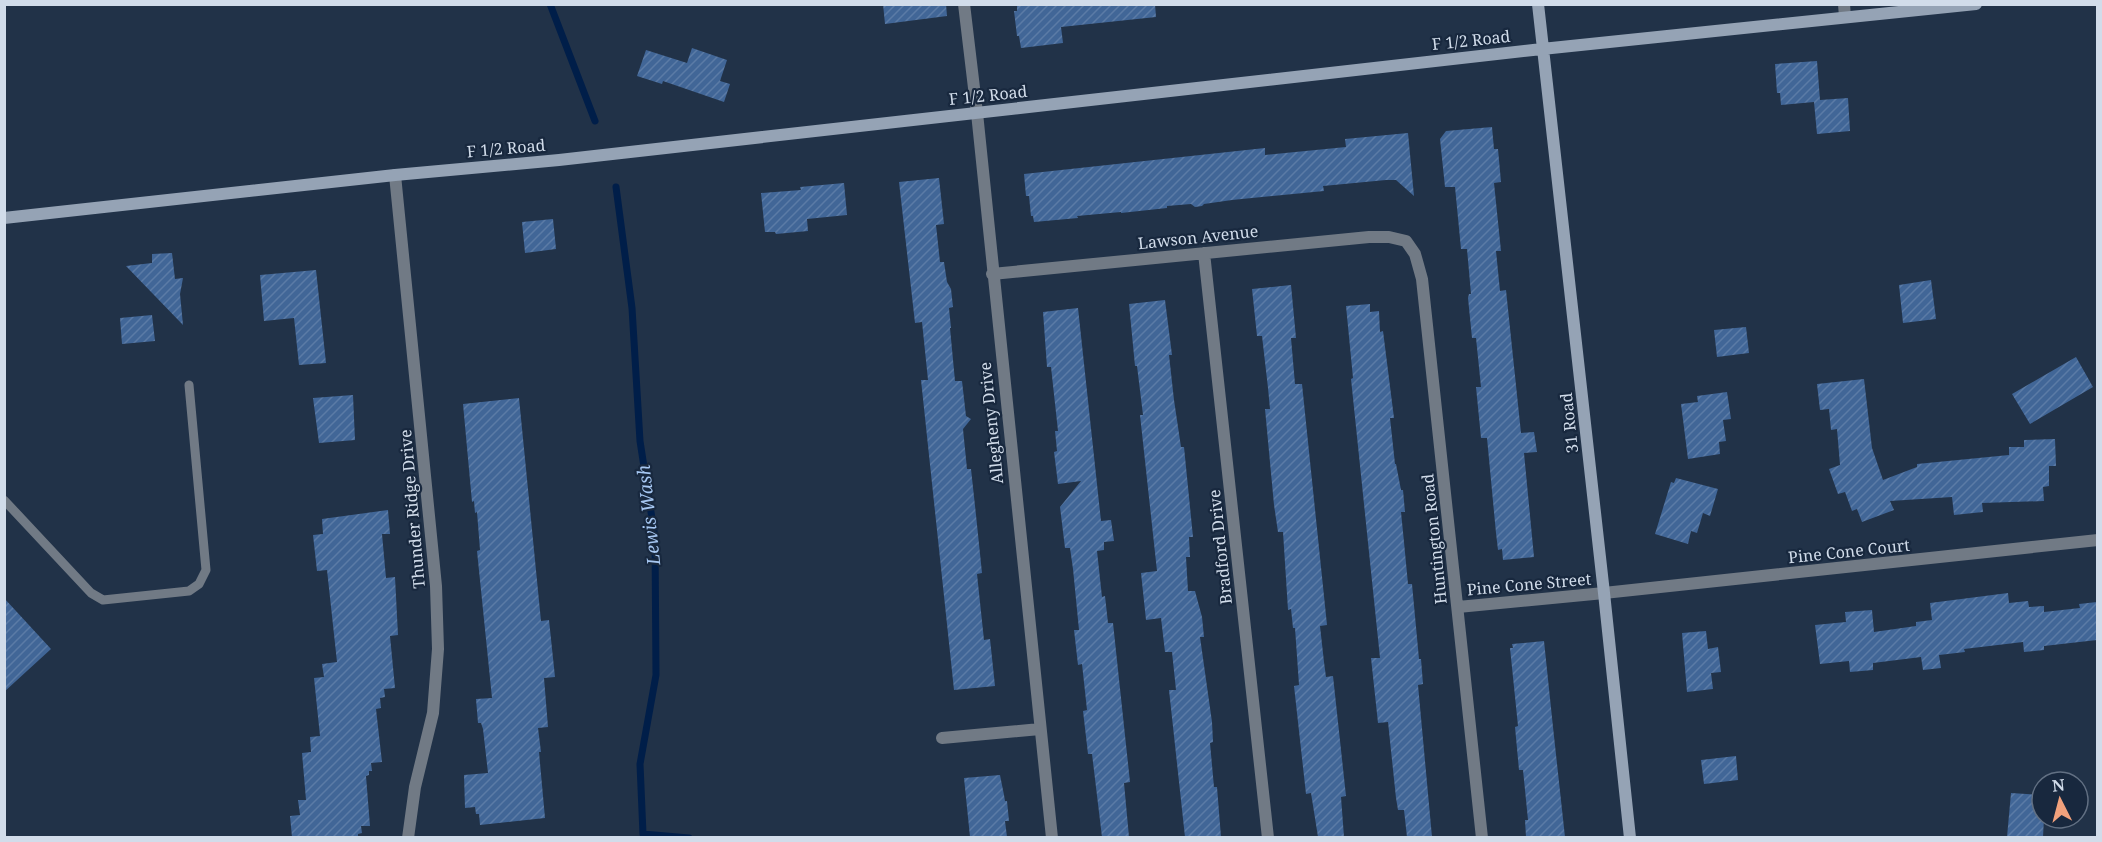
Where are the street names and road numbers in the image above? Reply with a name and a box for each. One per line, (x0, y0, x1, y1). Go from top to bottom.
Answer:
street label: F 1/2 Road (1431, 25, 1512, 55)
street label: F 1/2 Road (948, 80, 1029, 110)
street label: F 1/2 Road (466, 134, 546, 162)
street label: Lawson Avenue (1137, 220, 1259, 254)
street label: Allegheny Drive (974, 361, 1008, 485)
street label: 31 Road (1555, 392, 1583, 454)
street label: Thunder Ridge Drive (394, 429, 430, 589)
street label: Huntington Road (1416, 473, 1452, 605)
street label: Bradford Drive (1203, 489, 1237, 605)
street label: Pine Cone Court (1787, 534, 1911, 568)
street label: Pine Cone Street (1466, 568, 1592, 600)

